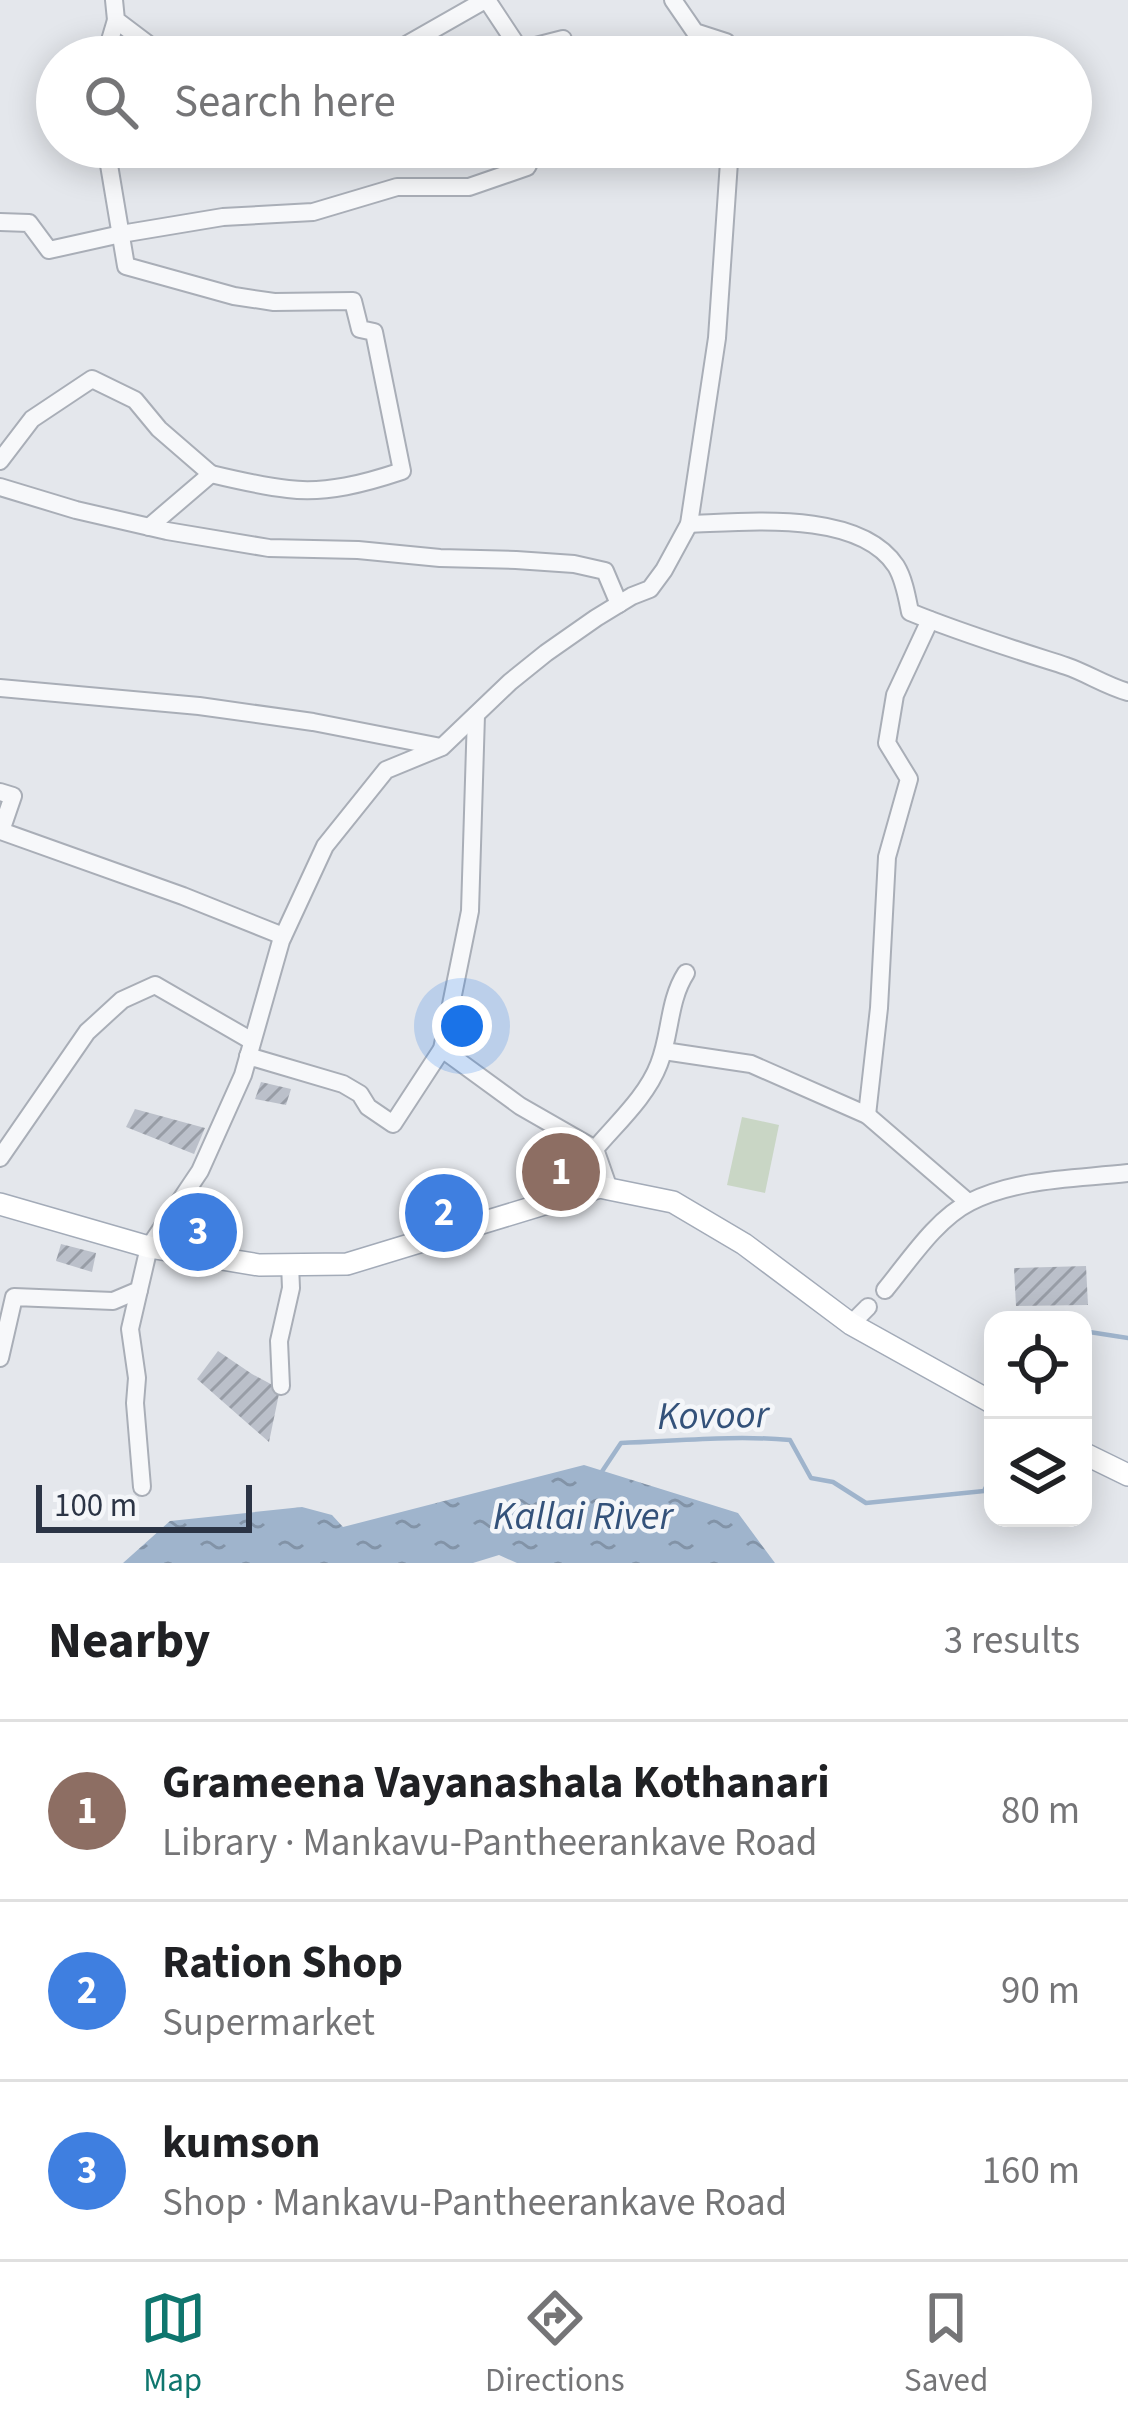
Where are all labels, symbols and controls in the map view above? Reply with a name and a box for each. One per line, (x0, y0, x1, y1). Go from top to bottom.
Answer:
search box (36, 36, 1092, 168)
icon: search (78, 69, 144, 135)
text: Search here (174, 70, 396, 134)
your location (432, 996, 492, 1056)
pin: 1 (522, 1127, 600, 1217)
pin: 2 (405, 1168, 483, 1258)
pin: 3 (159, 1187, 237, 1277)
map controls (984, 1311, 1092, 1527)
button: locate (984, 1311, 1092, 1419)
water label: Kovoor (657, 1387, 771, 1445)
button: layers (984, 1419, 1092, 1527)
scale bar (36, 1479, 252, 1532)
text: 100 m (54, 1482, 137, 1529)
water label: Kallai River (493, 1489, 675, 1545)
text: Nearby (48, 1605, 210, 1677)
text: 3 results (944, 1613, 1080, 1669)
text: Grameena Vayanashala Kothanari (162, 1751, 830, 1815)
text: 1 (77, 1783, 97, 1839)
text: 80 m (1001, 1783, 1080, 1839)
text: Library · Mankavu-Pantheerankave Road (162, 1815, 817, 1871)
text: Ration Shop (162, 1931, 403, 1995)
text: 2 (77, 1963, 97, 2019)
text: 90 m (1001, 1963, 1080, 2019)
text: Supermarket (162, 1995, 375, 2051)
text: kumson (162, 2111, 321, 2175)
text: 3 (77, 2143, 97, 2199)
text: 160 m (982, 2143, 1080, 2199)
text: Shop · Mankavu-Pantheerankave Road (162, 2175, 787, 2231)
tab: Map (140, 2285, 206, 2404)
tab: Directions (485, 2285, 625, 2404)
tab: Saved (904, 2285, 988, 2404)

